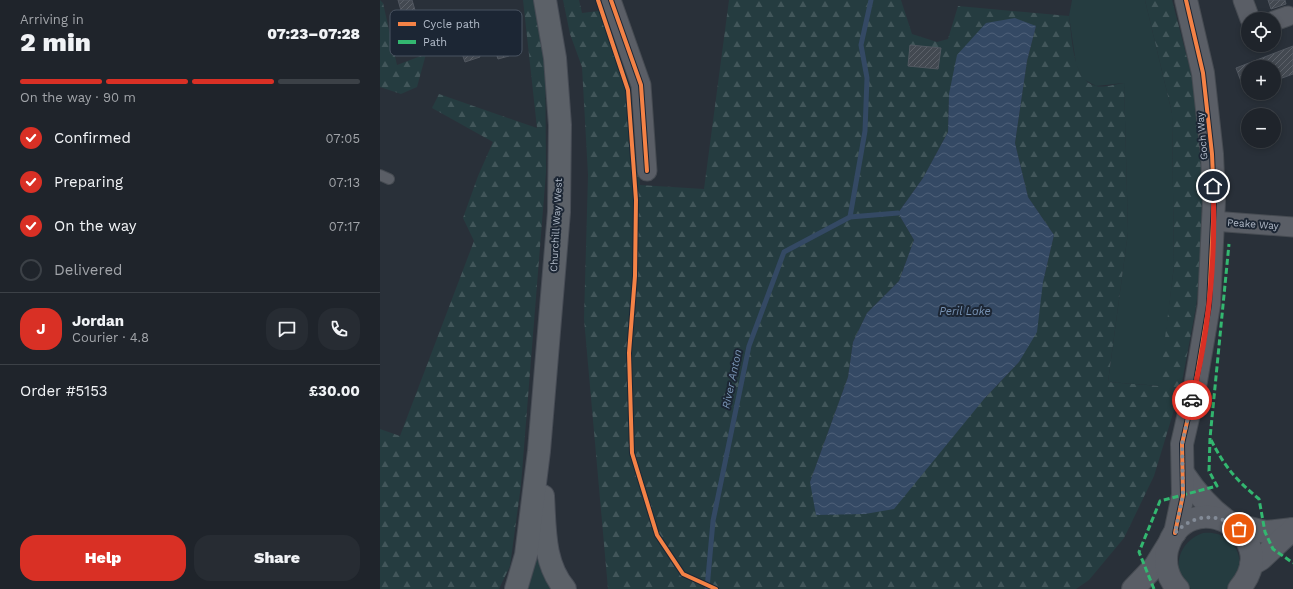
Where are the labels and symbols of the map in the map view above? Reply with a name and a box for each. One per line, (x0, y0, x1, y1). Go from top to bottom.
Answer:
legend (390, 10, 522, 56)
text: Cycle path (423, 18, 480, 31)
text: Path (423, 36, 447, 49)
street label: Goch Way (1194, 111, 1210, 160)
pin (1196, 169, 1230, 203)
street label: Churchill Way West (548, 177, 564, 272)
street label: Peake Way (1227, 217, 1280, 231)
water label: Peril Lake (939, 305, 991, 318)
water label: River Anton (719, 348, 745, 410)
courier (1172, 380, 1212, 420)
pin (1222, 512, 1256, 546)

